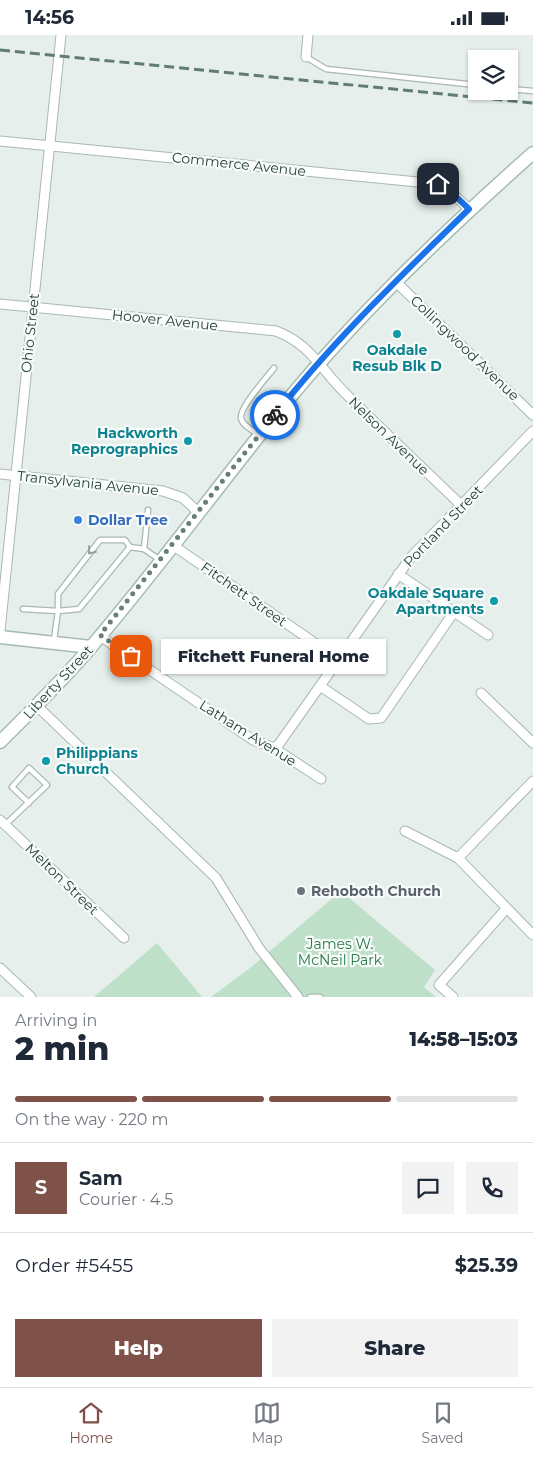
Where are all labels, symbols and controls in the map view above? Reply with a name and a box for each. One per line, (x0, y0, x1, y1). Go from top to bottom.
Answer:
text: 14:56 (25, 6, 74, 29)
map controls (468, 50, 518, 100)
button: layers (468, 50, 518, 100)
street label: Commerce Avenue (171, 148, 307, 180)
pin (417, 163, 459, 205)
icon: home (424, 170, 452, 198)
street label: Collingwood Avenue (407, 291, 523, 405)
street label: Ohio Street (17, 292, 43, 374)
street label: Hoover Avenue (111, 305, 219, 335)
marker: Oakdale Resub Blk D (391, 328, 403, 340)
place label: Oakdale Resub Blk D (352, 341, 442, 375)
courier (250, 390, 300, 440)
street label: Nelson Avenue (345, 393, 433, 479)
icon: bike (261, 401, 289, 429)
place label: Hackworth Reprographics (71, 424, 179, 458)
marker: Hackworth Reprographics (182, 435, 194, 447)
street label: Transylvania Avenue (16, 467, 160, 499)
street label: Portland Street (399, 481, 487, 571)
place label: Dollar Tree (88, 511, 168, 529)
marker: Dollar Tree (72, 514, 84, 526)
one-way arrow (88, 545, 97, 555)
street label: Fitchett Street (198, 558, 291, 630)
place label: Oakdale Square Apartments (368, 584, 485, 618)
marker: Oakdale Square Apartments (488, 595, 500, 607)
pin (110, 635, 152, 677)
callout: Fitchett Funeral Home (161, 639, 386, 673)
street label: Liberty Street (19, 641, 97, 723)
icon: bag (117, 642, 145, 670)
text: Fitchett Funeral Home (178, 647, 369, 666)
street label: Latham Avenue (196, 696, 300, 770)
place label: Philippians Church (56, 744, 138, 778)
marker: Philippians Church (40, 755, 52, 767)
street label: Melton Street (22, 839, 103, 919)
place label: Rehoboth Church (311, 882, 441, 900)
marker: Rehoboth Church (295, 885, 307, 897)
park label: James W. McNeil Park (298, 935, 383, 969)
text: Arriving in (15, 1011, 97, 1030)
text: 14:58–15:03 (409, 1028, 518, 1051)
text: 2 min (15, 1029, 109, 1068)
text: On the way · 220 m (15, 1110, 168, 1129)
button: chat (402, 1162, 454, 1214)
button: phone (466, 1162, 518, 1214)
text: Sam (79, 1167, 123, 1190)
text: S (35, 1176, 47, 1199)
text: Courier · 4.5 (79, 1190, 173, 1209)
text: Order #5455 (15, 1254, 133, 1277)
text: $25.39 (455, 1254, 518, 1277)
button: Help (15, 1319, 262, 1377)
button: Share (272, 1319, 518, 1377)
tab: Home (69, 1399, 113, 1447)
tab: Map (252, 1399, 283, 1447)
tab: Saved (422, 1399, 464, 1447)

